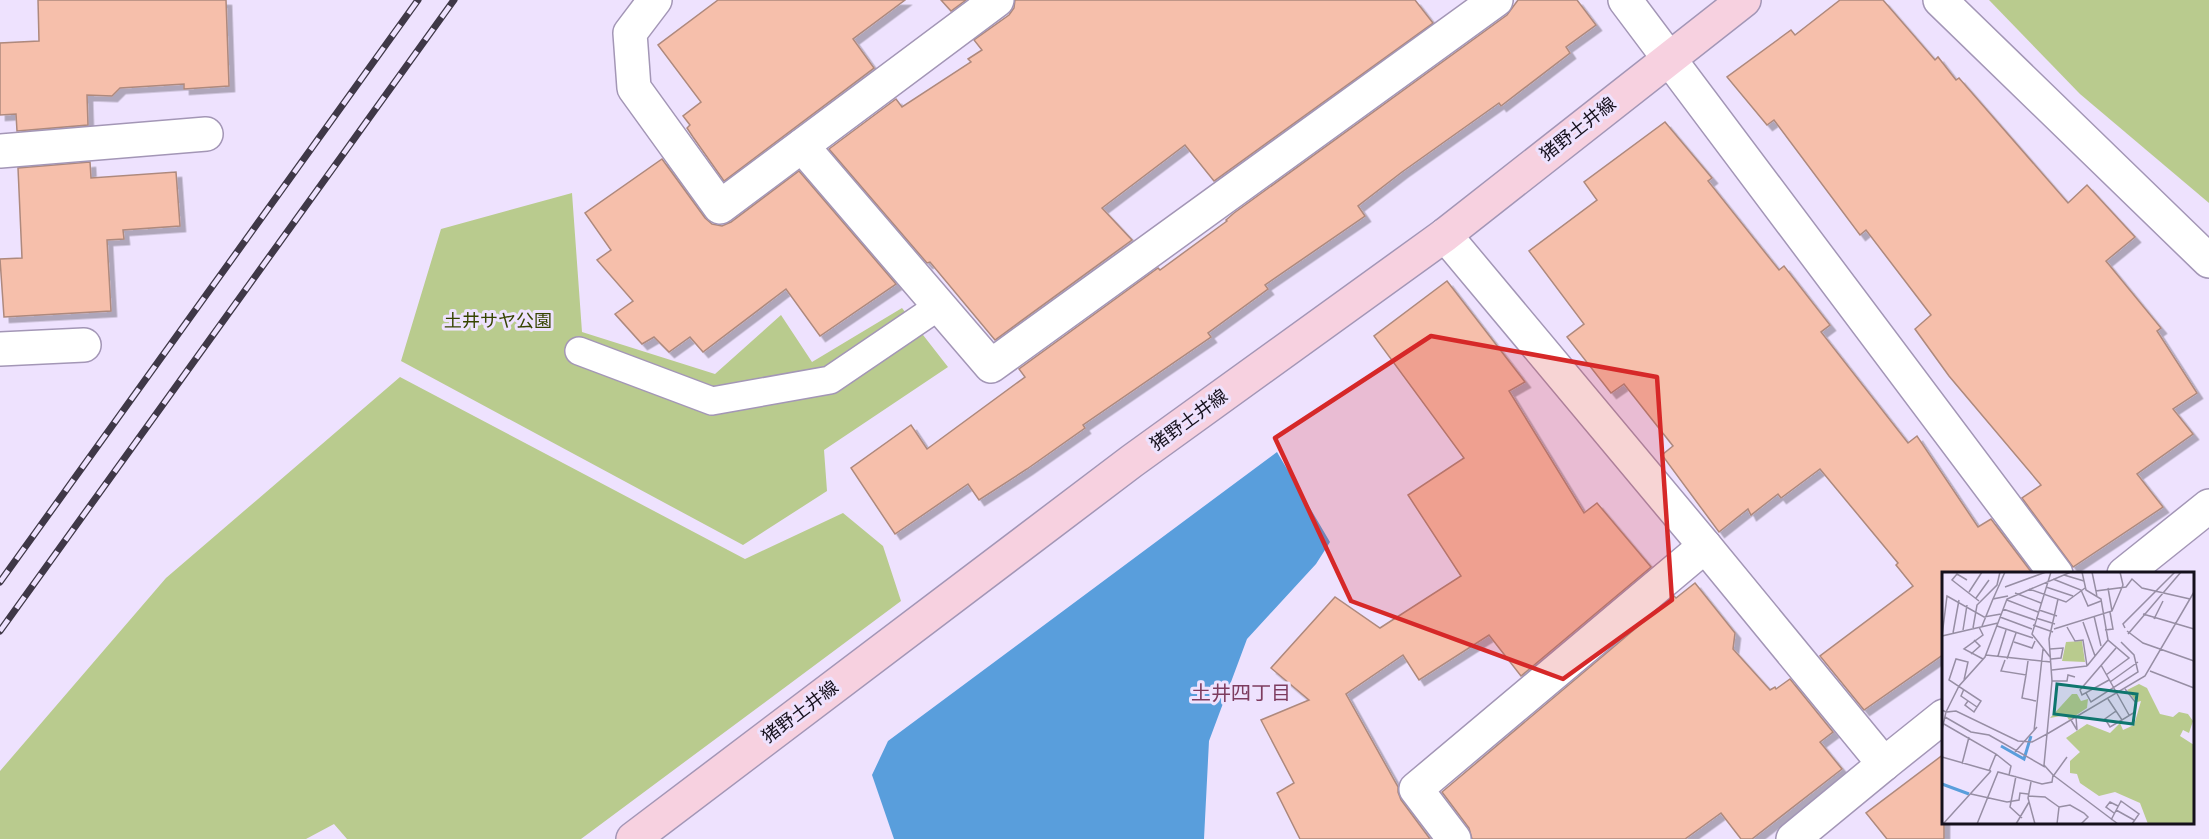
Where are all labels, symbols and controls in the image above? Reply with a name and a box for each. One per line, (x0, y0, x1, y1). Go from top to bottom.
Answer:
street label: 猪野土井線 (1535, 92, 1620, 165)
park label: 土井サヤ公園 (444, 309, 552, 331)
street label: 猪野土井線 (1146, 384, 1231, 455)
inset map (1942, 572, 2194, 824)
street label: 猪野土井線 (757, 675, 842, 747)
district label: 土井四丁目 (1191, 680, 1291, 704)

